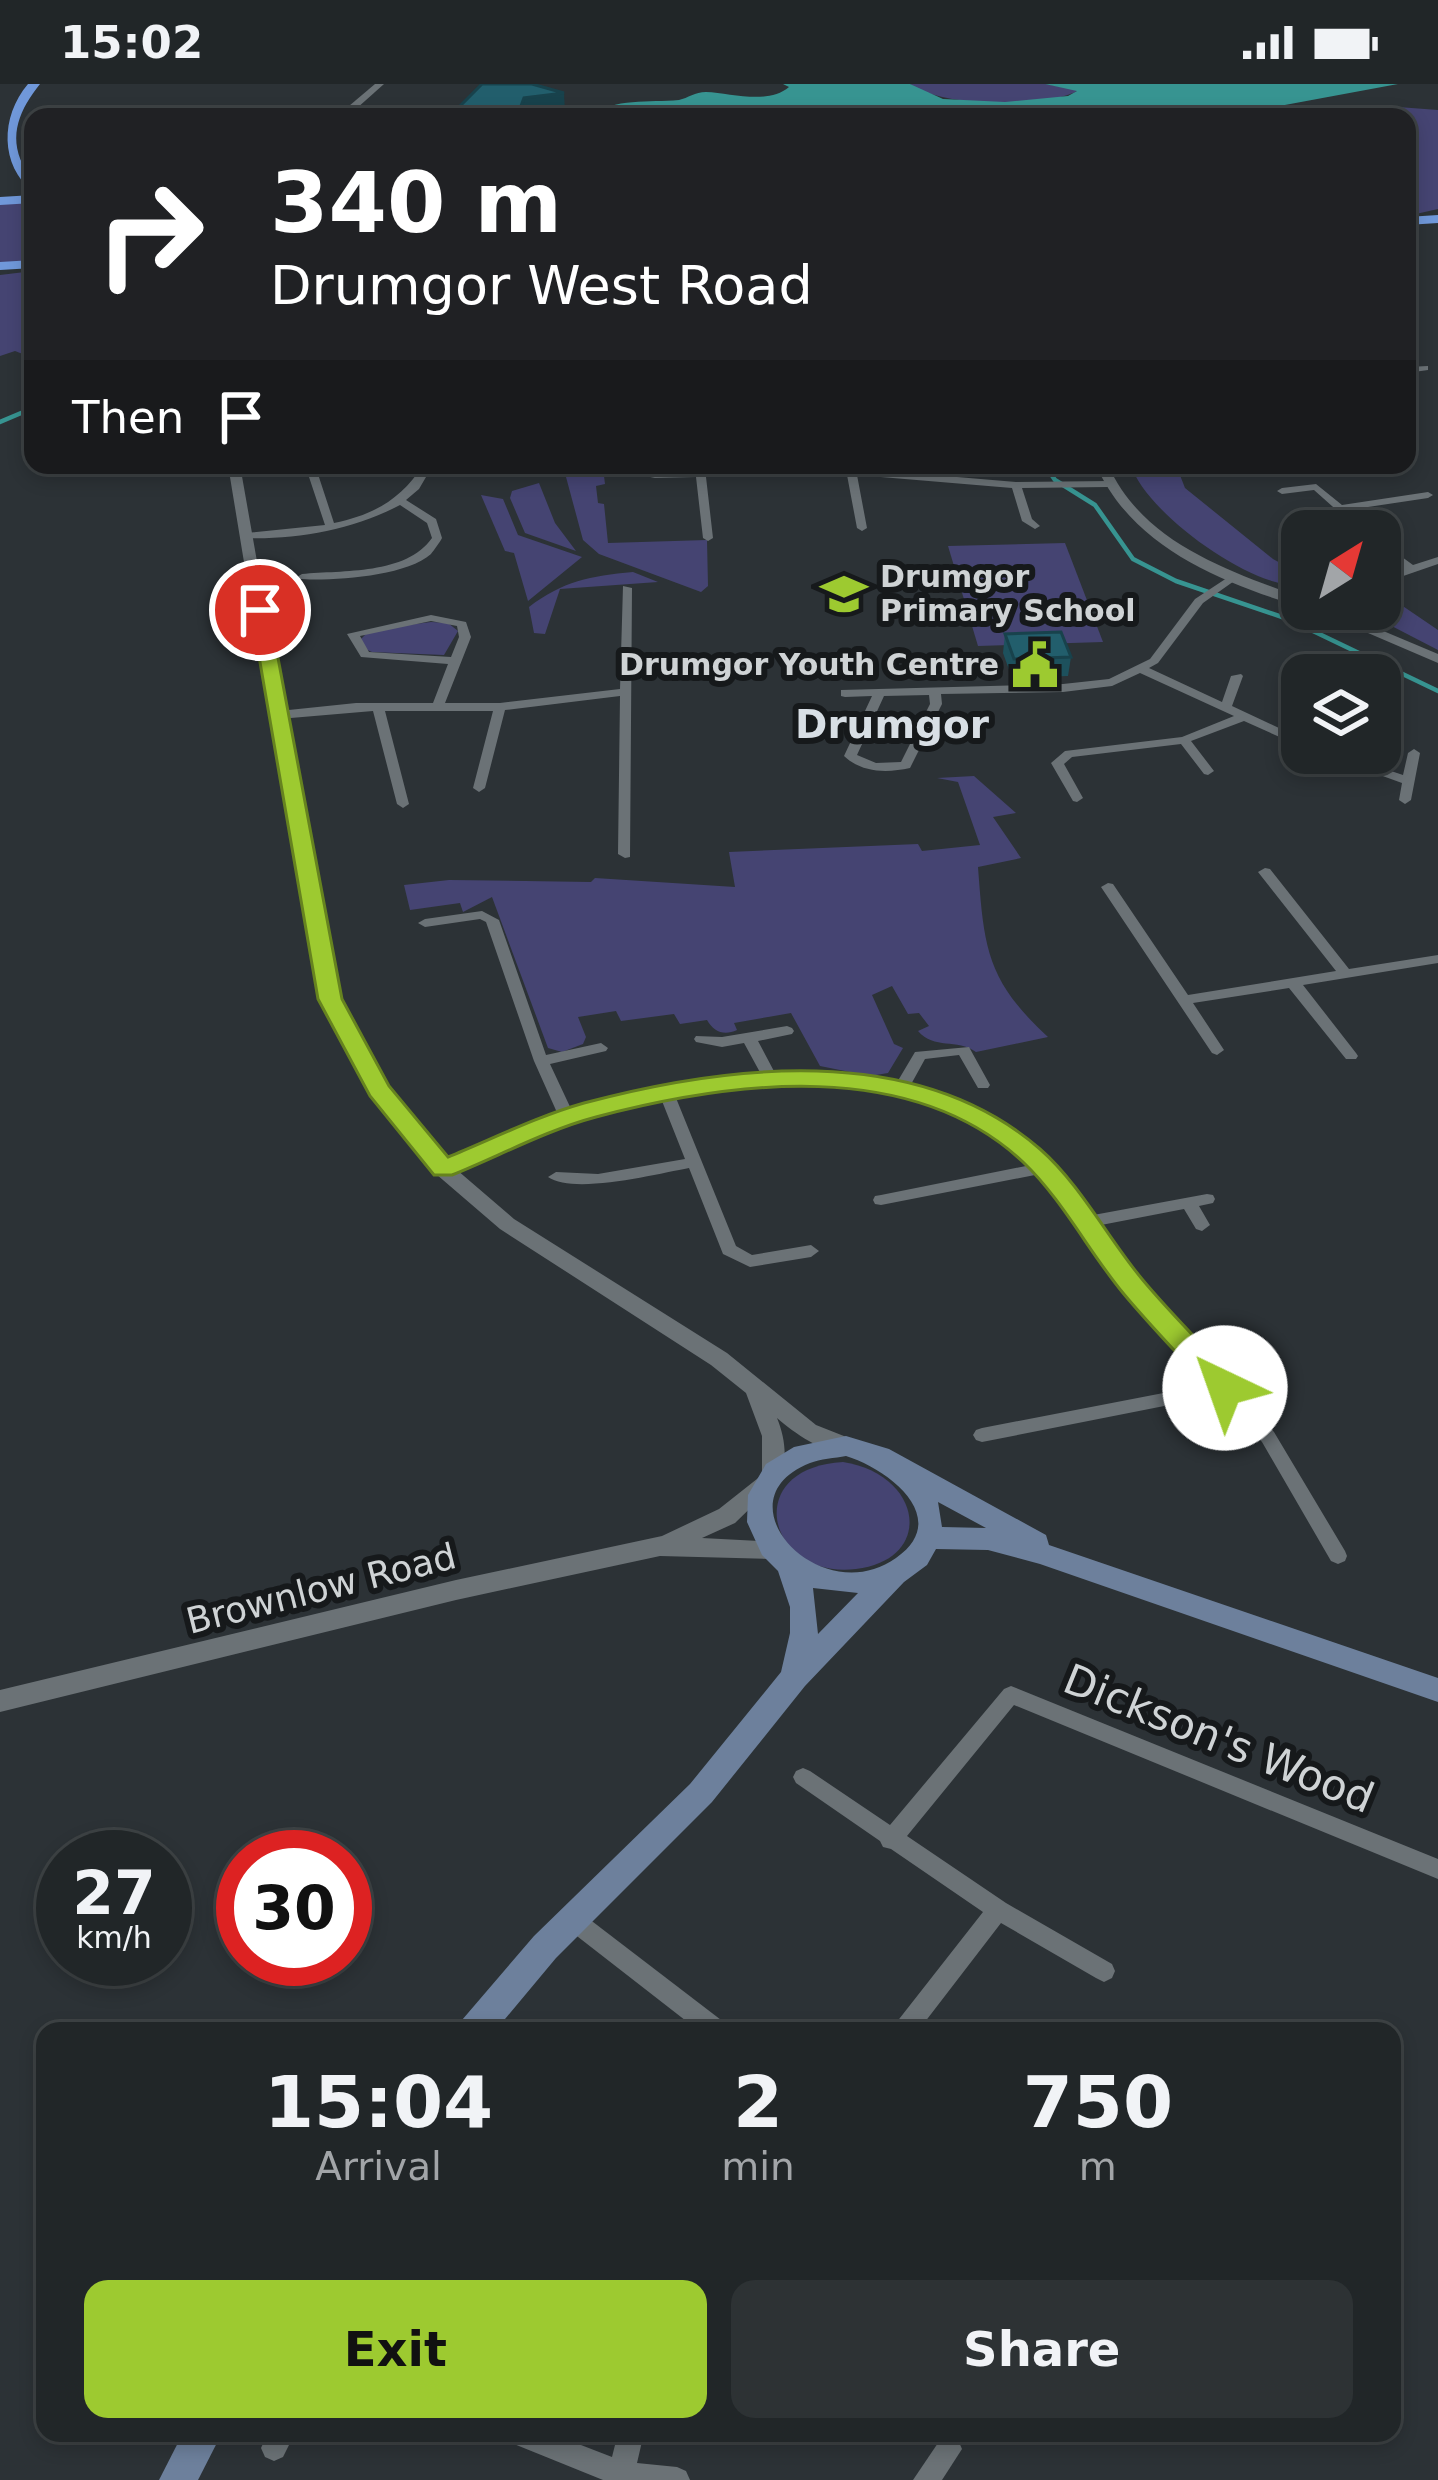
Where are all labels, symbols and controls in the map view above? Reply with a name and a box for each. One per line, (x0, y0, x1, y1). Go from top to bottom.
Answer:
text: 15:02 (60, 16, 203, 69)
text: 340 m (270, 154, 562, 252)
icon: right (72, 156, 228, 312)
text: Drumgor West Road (270, 254, 813, 317)
icon: arrive (208, 384, 274, 450)
text: Then (72, 391, 184, 444)
north arrow (1281, 510, 1401, 630)
map controls (1281, 510, 1401, 774)
pin (209, 559, 311, 661)
place label: Drumgor Primary School (880, 559, 1136, 628)
school or university icon: Drumgor Primary School (819, 569, 869, 619)
icon: arrive (227, 577, 293, 643)
public building icon: Drumgor Youth Centre (1010, 640, 1060, 690)
place label: Drumgor Youth Centre (619, 647, 999, 682)
button: layers (1281, 654, 1401, 774)
district label: Drumgor (795, 702, 990, 747)
position arrow (1162, 1325, 1288, 1451)
street label: Brownlow Road (182, 1535, 460, 1642)
street label: Dickson's Wood (1057, 1654, 1381, 1823)
speed limit sign: 30 (216, 1830, 372, 1986)
text: 27 (72, 1858, 156, 1928)
text: km/h (76, 1920, 152, 1955)
text: 15:04 (264, 2060, 493, 2144)
text: 2 (733, 2060, 783, 2144)
text: 750 (1023, 2060, 1173, 2144)
text: Arrival (315, 2144, 442, 2189)
text: min (721, 2144, 795, 2189)
text: m (1079, 2144, 1117, 2189)
button: Exit (84, 2280, 707, 2418)
button: Share (731, 2280, 1353, 2418)

